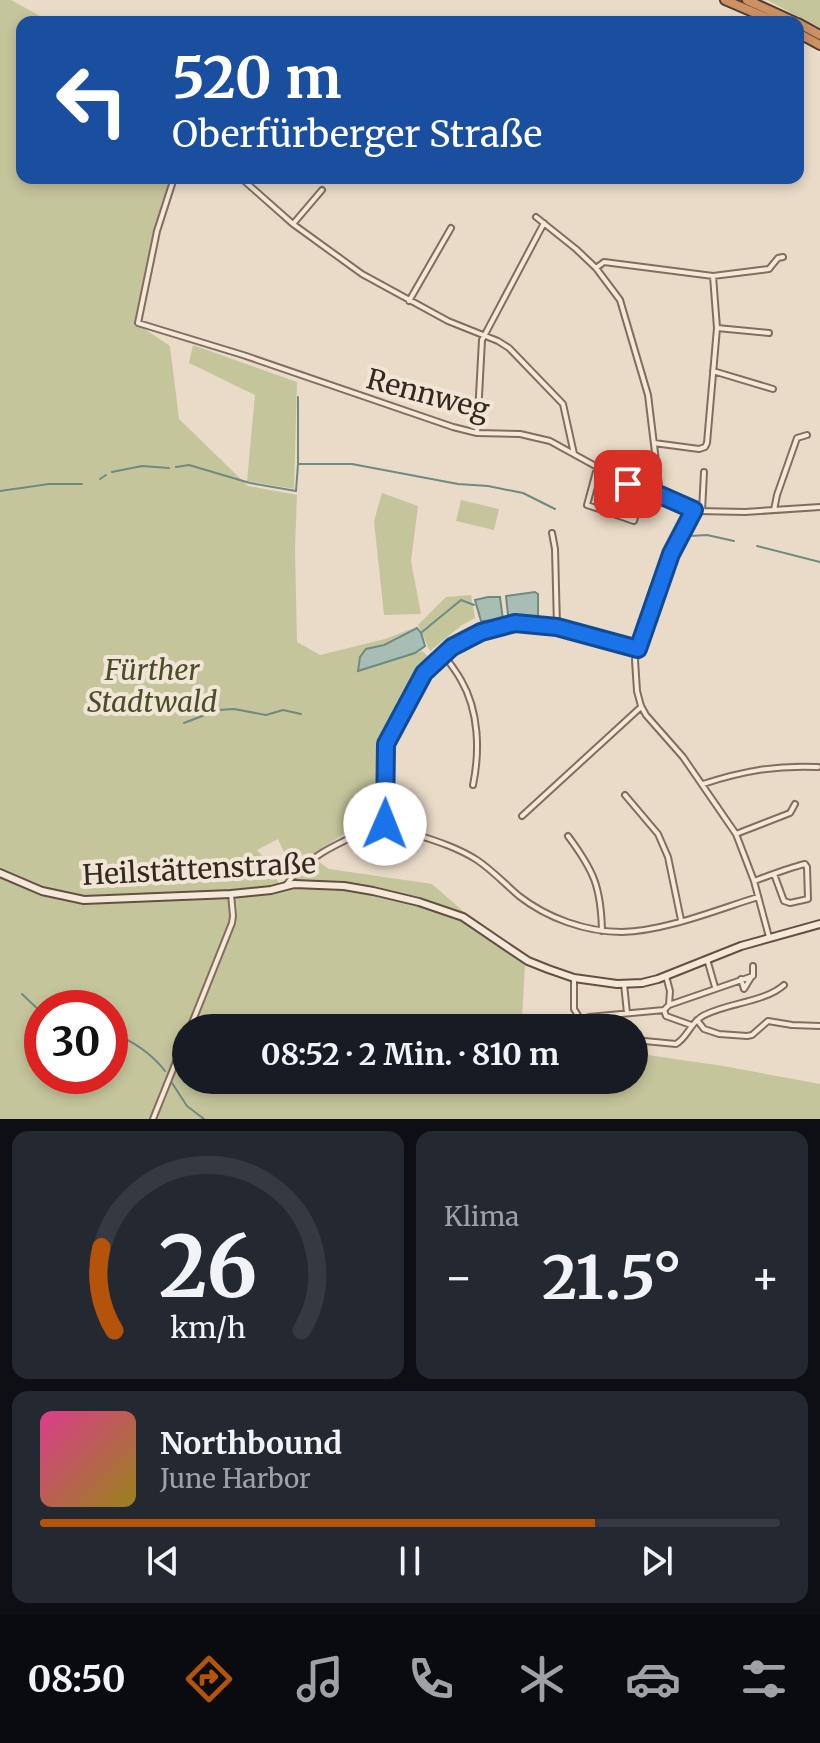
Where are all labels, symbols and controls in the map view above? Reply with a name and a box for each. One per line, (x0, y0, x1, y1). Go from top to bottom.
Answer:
text: 520 m (172, 43, 342, 113)
icon: left (40, 48, 144, 152)
text: Oberfürberger Straße (172, 112, 542, 157)
street label: Rennweg (363, 360, 493, 428)
pin (594, 450, 662, 518)
icon: arrive (606, 462, 650, 506)
park label: Fürther Stadtwald (87, 652, 217, 720)
position arrow (343, 782, 427, 866)
street label: Heilstättenstraße (81, 845, 317, 893)
speed limit sign: 30 (24, 990, 128, 1094)
text: 08:52 · 2 Min. · 810 m (261, 1035, 559, 1073)
text: Klima (444, 1200, 519, 1233)
text: 26 (159, 1215, 257, 1320)
text: 21.5° (542, 1240, 682, 1315)
text: − (444, 1250, 473, 1305)
text: + (751, 1250, 780, 1305)
text: km/h (170, 1310, 246, 1346)
text: Northbound (160, 1424, 342, 1462)
text: June Harbor (160, 1462, 311, 1495)
icon: previous (141, 1539, 185, 1583)
icon: pause (388, 1539, 432, 1583)
icon: next (635, 1539, 679, 1583)
icon: directions (181, 1651, 237, 1707)
icon: music (292, 1651, 348, 1707)
icon: phone (403, 1651, 459, 1707)
icon: climate (514, 1651, 570, 1707)
icon: car (625, 1651, 681, 1707)
icon: filters (736, 1651, 792, 1707)
text: 08:50 (28, 1657, 126, 1702)

